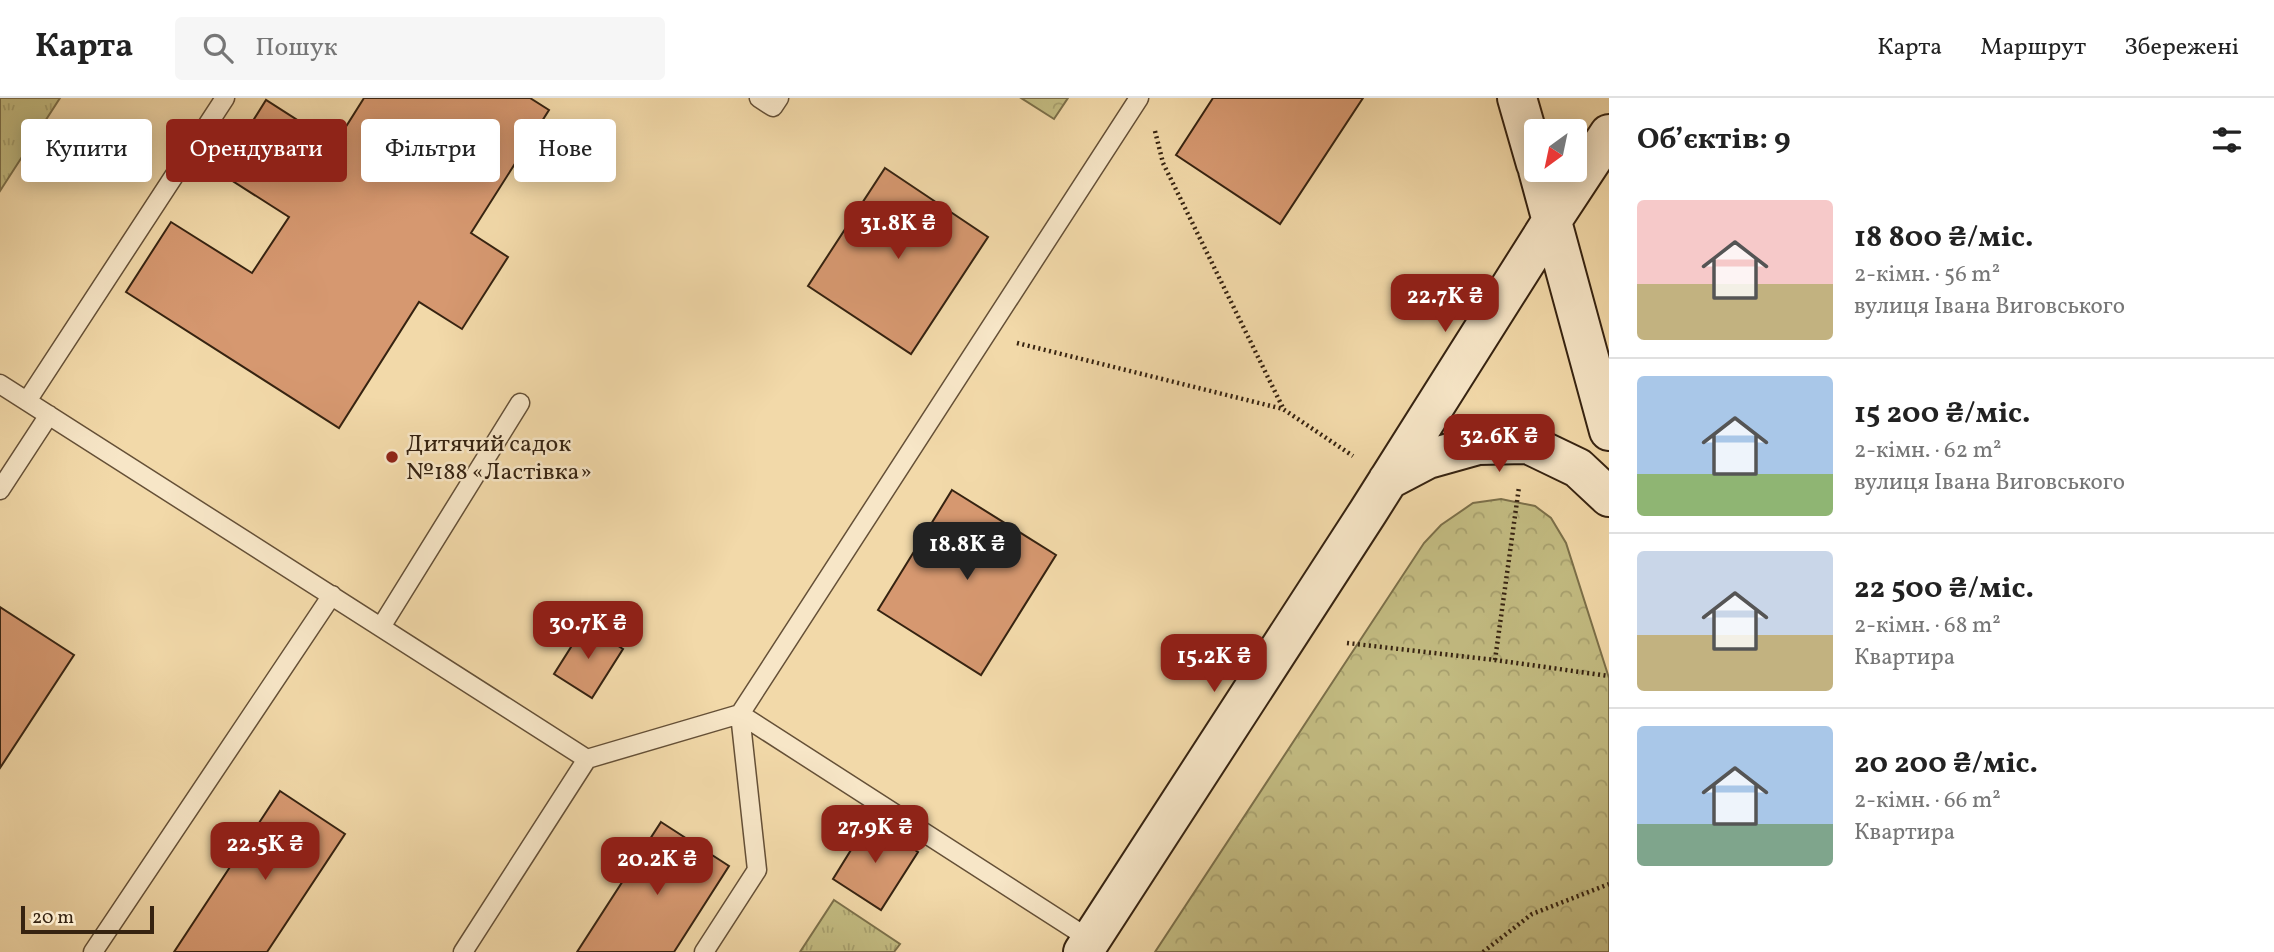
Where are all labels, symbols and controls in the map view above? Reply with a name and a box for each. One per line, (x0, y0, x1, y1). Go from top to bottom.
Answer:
search box (175, 17, 665, 80)
text: Карта (35, 25, 133, 71)
icon: search (199, 29, 237, 67)
text: Пошук (255, 30, 338, 66)
text: Карта (1877, 31, 1942, 65)
text: Маршрут (1980, 31, 2086, 65)
text: Збережені (2124, 31, 2239, 65)
chip: Купити (21, 119, 152, 182)
chip: Орендувати (166, 119, 347, 182)
chip: Фільтри (361, 119, 500, 182)
chip: Нове (514, 119, 616, 182)
north arrow (1524, 119, 1587, 182)
map controls (1524, 119, 1587, 182)
text: Об’єктів: 9 (1637, 119, 1791, 161)
icon: filters (2208, 121, 2246, 159)
pin: 31.8K ₴ (833, 202, 963, 261)
text: 31.8K ₴ (860, 208, 936, 240)
text: 18 800 ₴/міс. (1854, 217, 2033, 259)
icon: home (1693, 228, 1777, 312)
text: 2-кімн. · 56 m² (1854, 259, 2000, 291)
pin: 22.7K ₴ (1380, 274, 1510, 334)
text: 22.7K ₴ (1407, 281, 1483, 313)
text: вулиця Івана Виговського (1854, 291, 2125, 323)
text: 15 200 ₴/міс. (1854, 393, 2031, 435)
icon: home (1693, 404, 1777, 488)
pin: 32.6K ₴ (1434, 414, 1564, 474)
text: 32.6K ₴ (1460, 421, 1538, 453)
place label: Дитячий садок №188 «Ластівка» (406, 428, 592, 490)
text: 2-кімн. · 62 m² (1854, 435, 2002, 467)
marker: Дитячий садок №188 «Ластівка» (384, 449, 400, 465)
text: вулиця Івана Виговського (1854, 467, 2125, 499)
pin: 18.8K ₴ (902, 522, 1032, 582)
text: 18.8K ₴ (929, 529, 1005, 561)
text: 22 500 ₴/міс. (1854, 568, 2034, 610)
icon: home (1693, 579, 1777, 663)
pin: 30.7K ₴ (523, 602, 653, 661)
text: 30.7K ₴ (549, 608, 627, 640)
text: 2-кімн. · 68 m² (1854, 610, 2001, 642)
pin: 15.2K ₴ (1149, 634, 1279, 694)
text: 15.2K ₴ (1177, 641, 1251, 673)
text: Квартира (1854, 642, 1955, 674)
text: 20 200 ₴/міс. (1854, 743, 2038, 785)
icon: home (1693, 754, 1777, 838)
text: 2-кімн. · 66 m² (1854, 785, 2001, 817)
pin: 27.9K ₴ (810, 806, 940, 865)
text: 27.9K ₴ (837, 812, 913, 844)
text: Квартира (1854, 817, 1955, 849)
pin: 22.5K ₴ (200, 822, 330, 882)
text: 22.5K ₴ (227, 829, 303, 861)
pin: 20.2K ₴ (592, 838, 722, 897)
text: 20.2K ₴ (617, 844, 697, 876)
scale bar (21, 903, 154, 935)
text: 20 m (32, 905, 74, 931)

